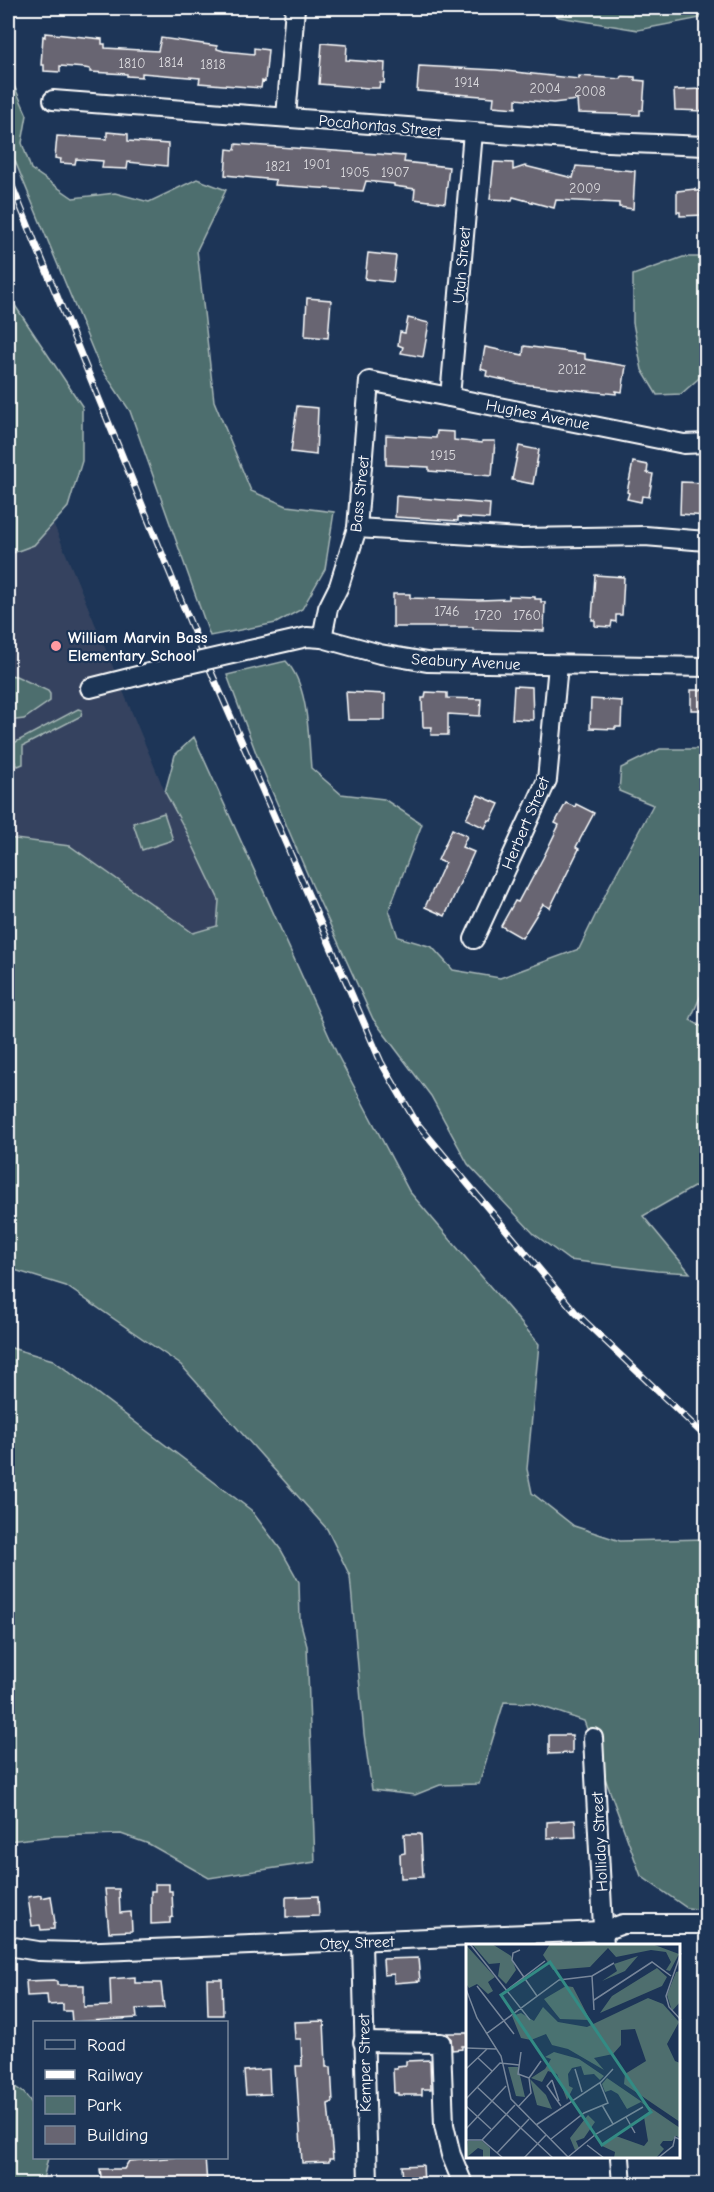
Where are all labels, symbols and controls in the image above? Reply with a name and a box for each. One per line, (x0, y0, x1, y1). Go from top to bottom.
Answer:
house number: 1814 (158, 54, 184, 71)
house number: 1810 (119, 55, 145, 72)
house number: 1818 (200, 56, 226, 73)
house number: 1914 (454, 74, 480, 91)
house number: 2004 (529, 80, 561, 97)
house number: 2008 (574, 83, 606, 100)
street label: Pocahontas Street (318, 112, 442, 140)
house number: 1901 (303, 156, 331, 173)
house number: 1821 (265, 158, 291, 175)
house number: 1905 (340, 164, 370, 181)
house number: 1907 (381, 164, 409, 181)
house number: 2009 (569, 180, 601, 197)
street label: Utah Street (450, 225, 474, 304)
house number: 2012 (558, 361, 586, 378)
street label: Hughes Avenue (484, 396, 591, 434)
house number: 1915 (430, 447, 456, 464)
street label: Bass Street (347, 455, 373, 533)
house number: 1746 (434, 603, 460, 620)
house number: 1720 (474, 607, 502, 624)
house number: 1760 (513, 607, 541, 624)
place label: William Marvin Bass Elementary School (68, 629, 208, 665)
marker: William Marvin Bass Elementary School (49, 639, 63, 653)
street label: Seabury Avenue (411, 650, 521, 674)
street label: Herbert Street (498, 774, 554, 872)
street label: Holliday Street (588, 1791, 612, 1892)
street label: Otey Street (319, 1933, 395, 1953)
inset map (466, 1944, 681, 2159)
street label: Kemper Street (355, 2013, 375, 2112)
legend (33, 2021, 228, 2159)
text: Road (87, 2035, 126, 2056)
text: Railway (87, 2065, 144, 2086)
text: Park (87, 2095, 122, 2116)
text: Building (87, 2125, 149, 2146)

